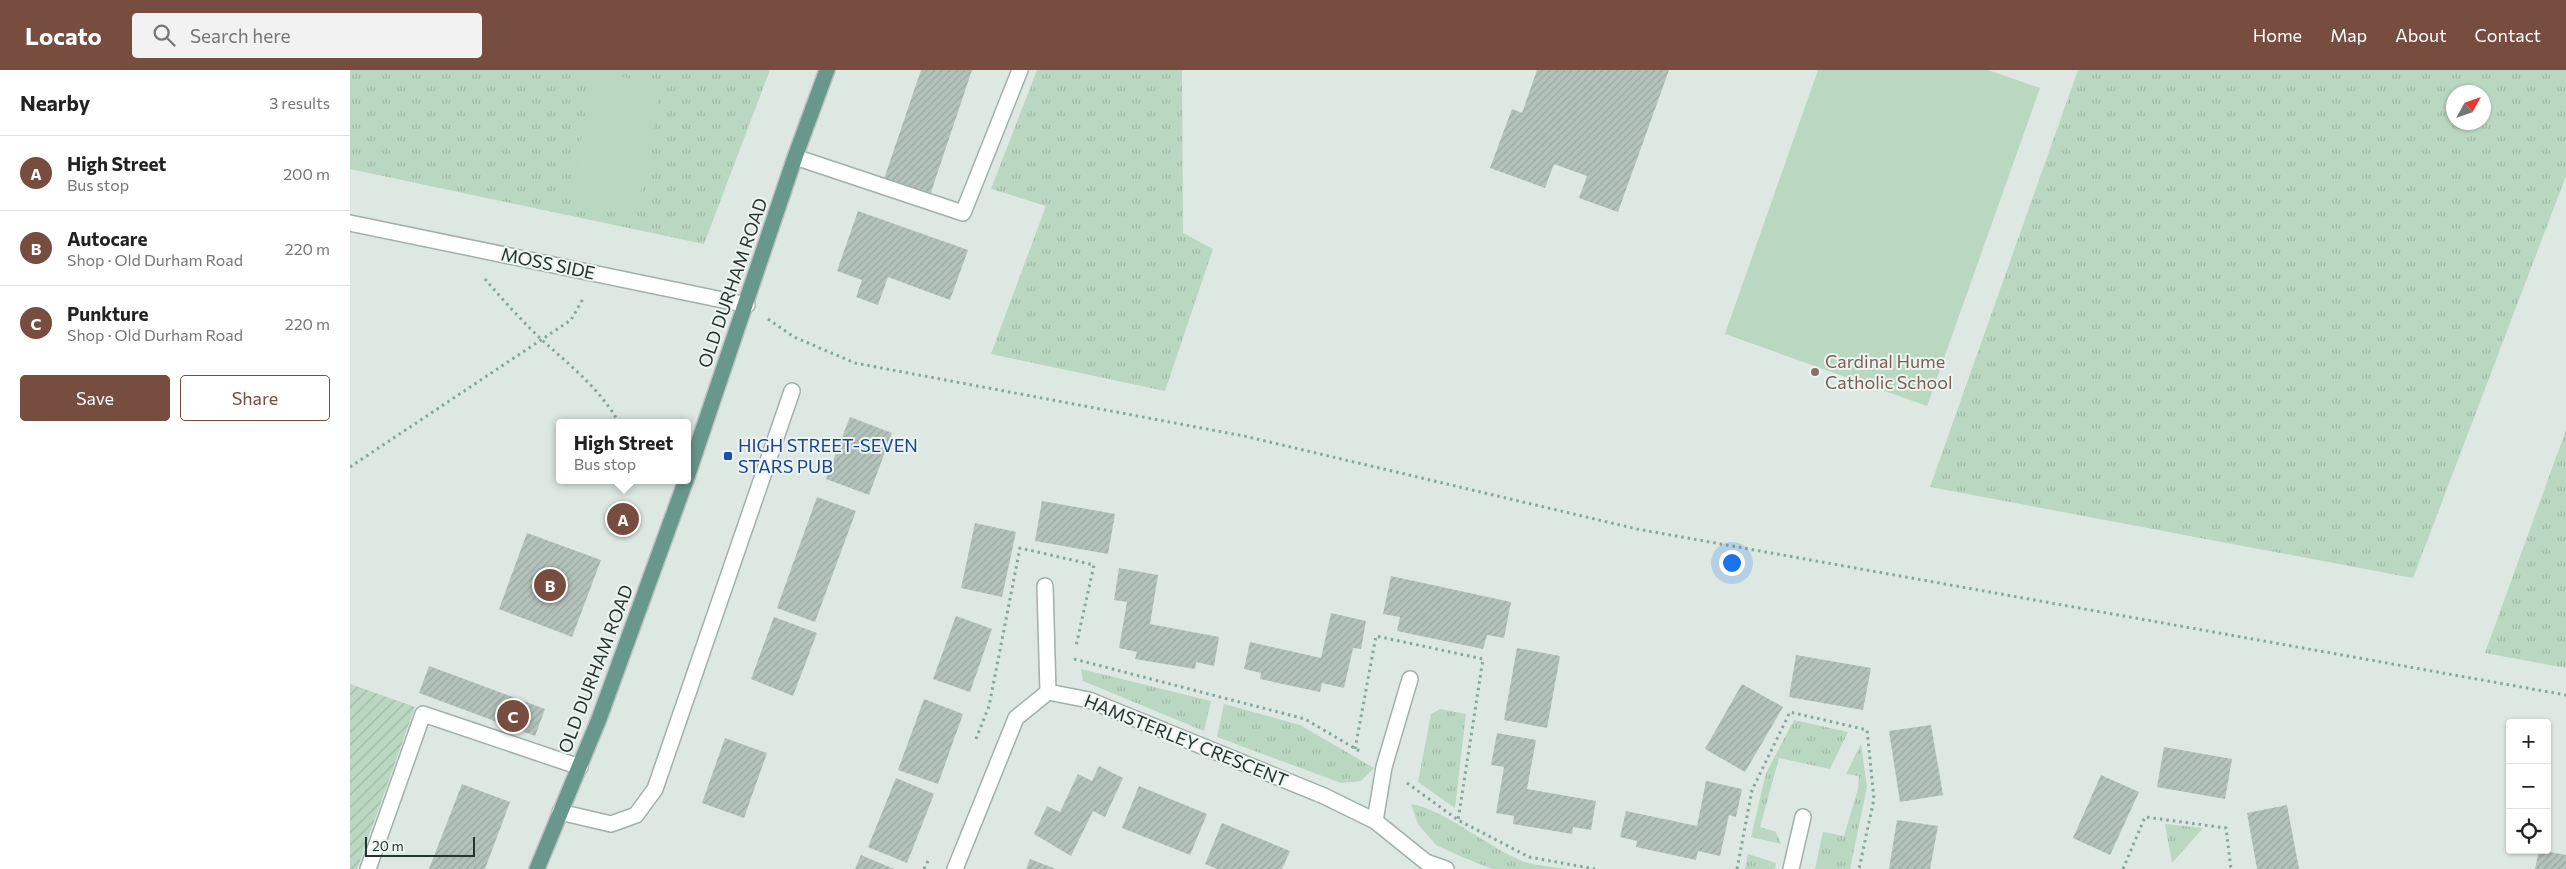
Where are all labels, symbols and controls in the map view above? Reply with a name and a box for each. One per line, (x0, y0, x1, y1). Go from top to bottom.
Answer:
search box (132, 13, 482, 58)
text: Locato (25, 21, 102, 50)
icon: search (150, 21, 178, 49)
text: Search here (190, 24, 290, 47)
text: Home (2253, 24, 2302, 46)
text: Map (2330, 24, 2367, 46)
text: About (2395, 24, 2447, 46)
text: Contact (2475, 24, 2541, 46)
north arrow (2446, 85, 2491, 130)
text: Nearby (20, 90, 90, 115)
text: 3 results (269, 93, 330, 112)
text: High Street (67, 152, 166, 175)
text: A (30, 164, 42, 183)
text: 200 m (283, 164, 330, 183)
text: Bus stop (67, 175, 129, 194)
street label: OLD DURHAM ROAD (693, 195, 771, 371)
text: Autocare (67, 227, 147, 250)
text: B (31, 239, 41, 258)
text: 220 m (285, 239, 330, 258)
street label: MOSS SIDE (499, 242, 597, 284)
text: Shop · Old Durham Road (67, 250, 243, 269)
text: Punkture (67, 302, 149, 325)
text: C (31, 314, 41, 333)
text: 220 m (285, 314, 330, 333)
text: Shop · Old Durham Road (67, 325, 243, 344)
place label: Cardinal Hume Catholic School (1825, 350, 1953, 393)
marker: Cardinal Hume Catholic School (1809, 366, 1821, 378)
button: Save (20, 375, 170, 421)
button: Share (180, 375, 330, 421)
popup (556, 419, 691, 484)
text: High Street (574, 431, 673, 454)
place label: HIGH STREET-SEVEN STARS PUB (738, 434, 918, 477)
marker: HIGH STREET-SEVEN STARS PUB (722, 450, 734, 462)
text: Bus stop (574, 454, 636, 473)
pin: A (607, 500, 639, 538)
your location (1719, 550, 1745, 576)
pin: B (534, 566, 566, 604)
street label: OLD DURHAM ROAD (553, 581, 637, 756)
street label: HAMSTERLEY CRESCENT (1081, 689, 1291, 791)
pin: C (497, 697, 529, 735)
map controls (2506, 719, 2551, 854)
button: + (2506, 719, 2551, 764)
button: − (2506, 764, 2551, 809)
button: locate (2506, 809, 2551, 854)
scale bar (365, 834, 475, 857)
text: 20 m (372, 837, 404, 854)

